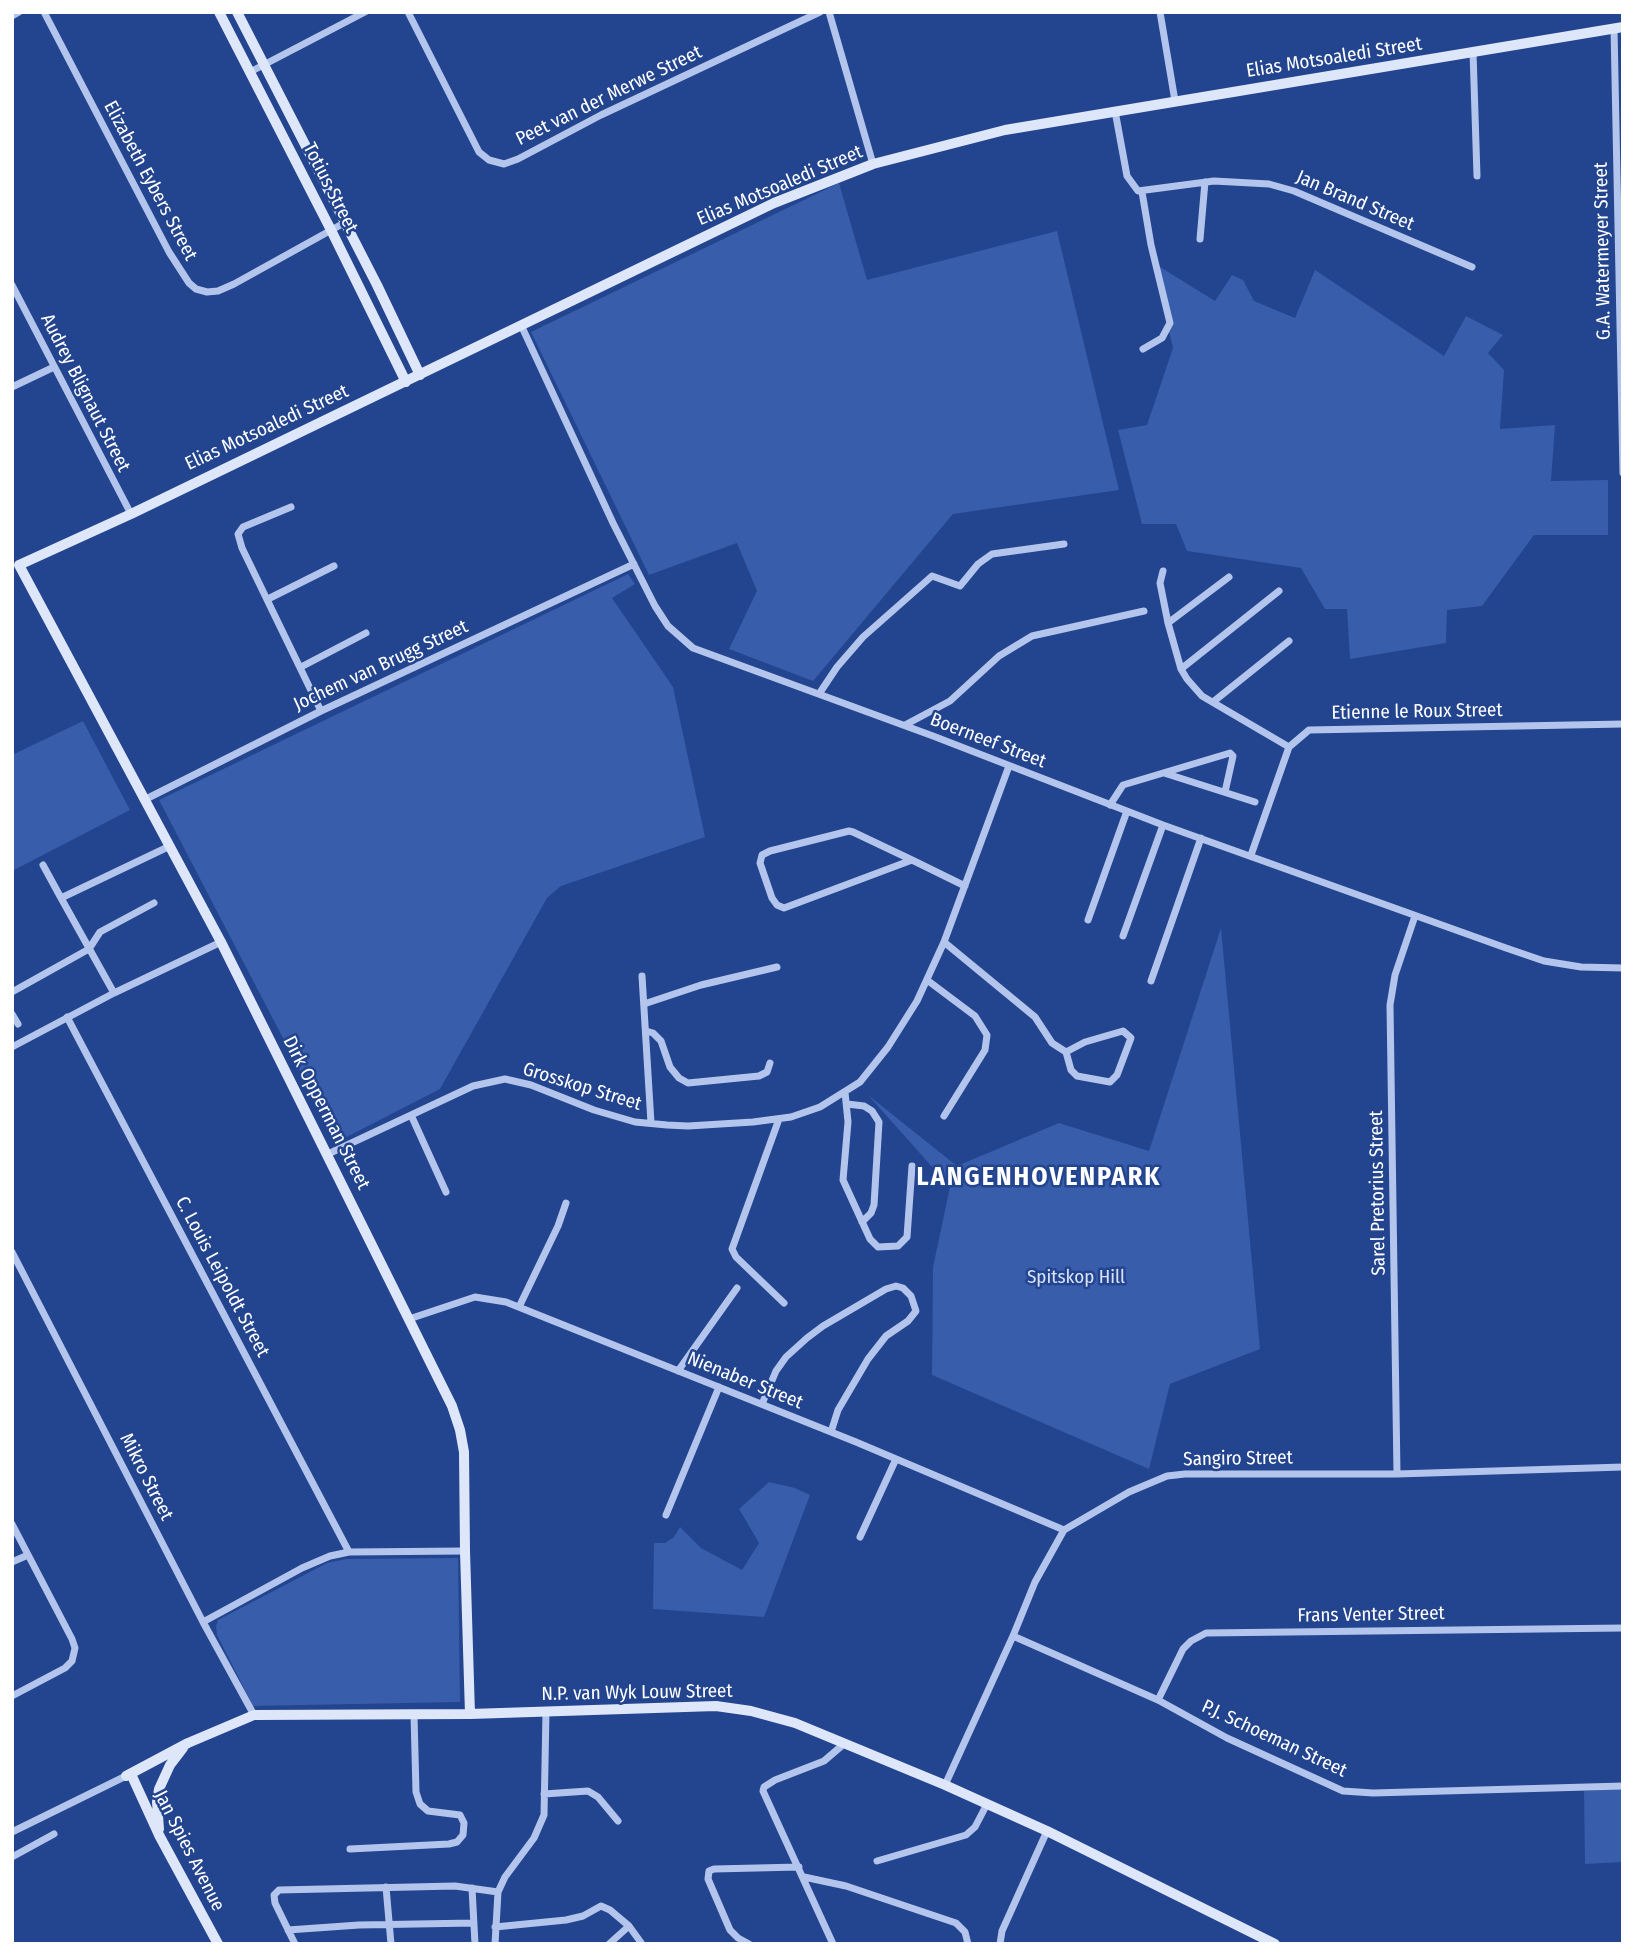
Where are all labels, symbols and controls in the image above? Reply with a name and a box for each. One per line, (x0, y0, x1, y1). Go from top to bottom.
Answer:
street label: Elias Motsoaledi Street (1245, 33, 1423, 83)
street label: Peet van der Merwe Street (512, 41, 706, 151)
street label: Elizabeth Eybers Street (98, 97, 202, 265)
street label: Totius Street (298, 139, 362, 237)
street label: Elias Motsoaledi Street (694, 141, 866, 231)
street label: G.A. Watermeyer Street (1590, 162, 1616, 340)
street label: Jan Brand Street (1293, 166, 1417, 236)
street label: Audrey Blignaut Street (35, 310, 135, 476)
street label: Elias Motsoaledi Street (182, 380, 352, 476)
street label: Jochem van Brugg Street (290, 616, 472, 716)
street label: Etienne le Roux Street (1331, 699, 1503, 725)
street label: Boerneef Street (927, 708, 1049, 774)
street label: Dirk Opperman Street (277, 1033, 375, 1193)
street label: Grosskop Street (520, 1058, 644, 1116)
street label: Sarel Pretorius Street (1365, 1110, 1391, 1276)
district label: LANGENHOVENPARK (918, 1162, 1160, 1194)
street label: C. Louis Leipoldt Street (170, 1193, 274, 1361)
park label: Spitskop Hill (1027, 1267, 1125, 1289)
street label: Nienaber Street (684, 1348, 806, 1414)
street label: Mikro Street (114, 1430, 178, 1524)
street label: Sangiro Street (1183, 1447, 1293, 1471)
street label: Frans Venter Street (1297, 1602, 1445, 1628)
street label: N.P. van Wyk Louw Street (541, 1680, 733, 1706)
street label: P.J. Schoeman Street (1198, 1695, 1350, 1783)
street label: Jan Spies Avenue (149, 1787, 229, 1915)

